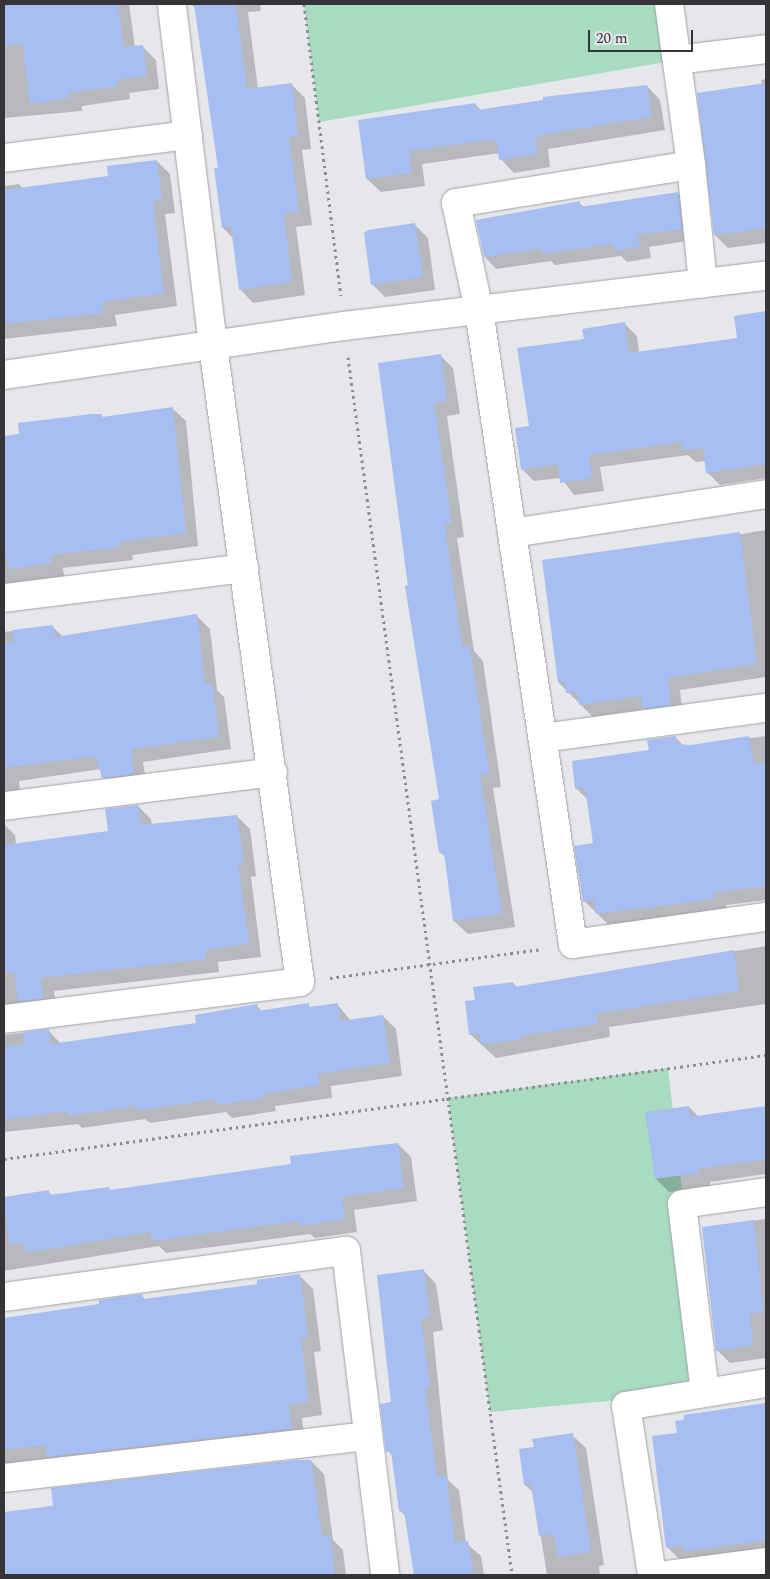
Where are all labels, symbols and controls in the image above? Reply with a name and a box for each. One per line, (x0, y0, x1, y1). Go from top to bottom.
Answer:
scale bar (590, 20, 695, 52)
text: 20 m (596, 27, 628, 50)

